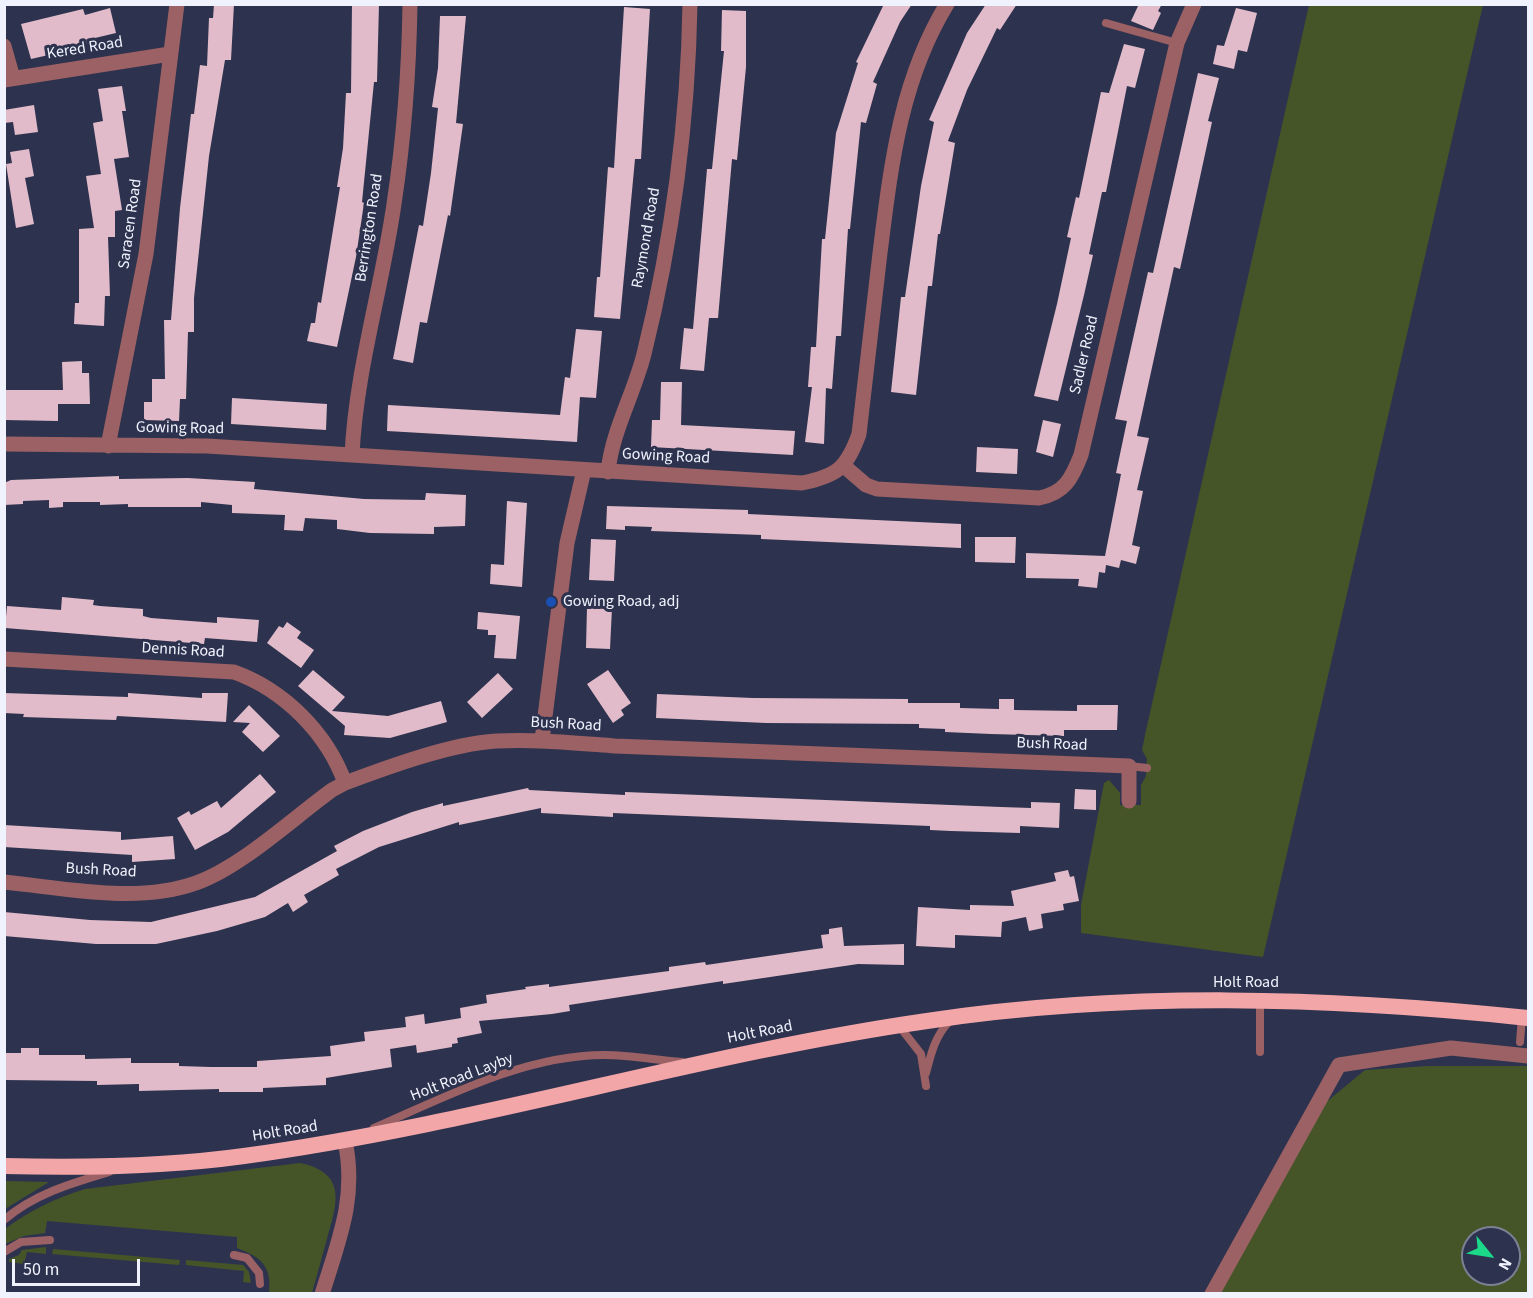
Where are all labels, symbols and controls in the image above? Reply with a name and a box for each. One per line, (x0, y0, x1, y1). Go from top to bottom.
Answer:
street label: Kered Road (46, 34, 124, 64)
street label: Berrington Road (352, 172, 388, 284)
street label: Saracen Road (115, 178, 147, 270)
street label: Raymond Road (629, 186, 665, 290)
street label: Sadler Road (1067, 314, 1103, 396)
street label: Gowing Road (136, 419, 224, 439)
street label: Gowing Road (621, 445, 711, 469)
place label: Gowing Road, adj (563, 592, 679, 612)
marker: Gowing Road, adj (544, 595, 558, 609)
street label: Dennis Road (141, 639, 225, 663)
street label: Bush Road (530, 714, 602, 736)
street label: Bush Road (1016, 734, 1088, 756)
street label: Bush Road (65, 860, 137, 882)
street label: Holt Road (1213, 973, 1279, 993)
street label: Holt Road (726, 1017, 794, 1049)
street label: Holt Road Layby (408, 1050, 516, 1106)
street label: Holt Road (251, 1117, 319, 1147)
north arrow (1461, 1226, 1521, 1286)
scale bar (15, 1247, 142, 1285)
text: N (1493, 1254, 1517, 1274)
text: 50 m (23, 1257, 59, 1282)

